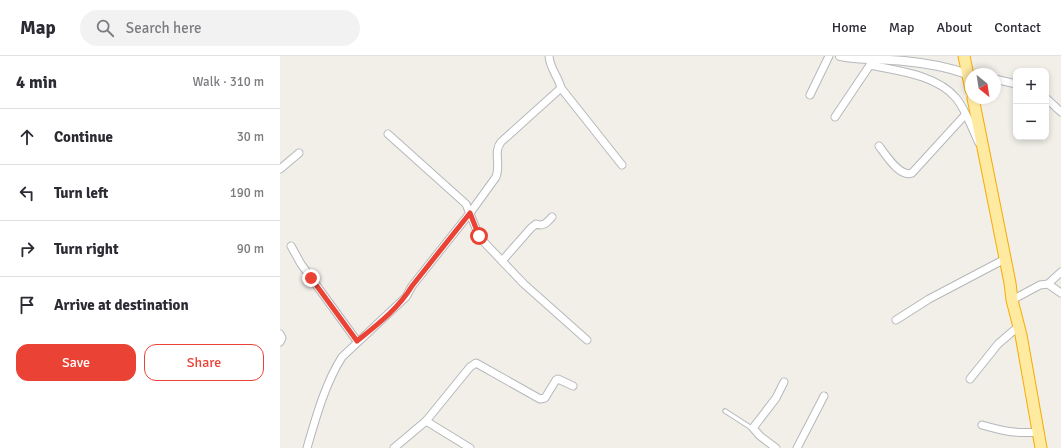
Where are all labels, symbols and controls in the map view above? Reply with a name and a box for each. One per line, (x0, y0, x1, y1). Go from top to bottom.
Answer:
search box (80, 10, 360, 46)
text: Map (20, 16, 56, 40)
icon: search (94, 17, 116, 39)
text: Search here (126, 19, 201, 37)
text: Home (832, 19, 867, 36)
text: Map (889, 19, 914, 36)
text: About (936, 19, 972, 36)
text: Contact (994, 19, 1041, 36)
north arrow (965, 68, 1001, 104)
map controls (1013, 68, 1049, 140)
button: + (1013, 68, 1049, 104)
text: 4 min (16, 72, 57, 93)
text: Walk · 310 m (193, 74, 264, 90)
button: − (1013, 104, 1049, 140)
icon: ahead (16, 126, 38, 148)
text: Continue (54, 128, 113, 146)
text: 30 m (237, 129, 264, 145)
icon: left (16, 182, 38, 204)
text: Turn left (54, 184, 108, 202)
text: 190 m (230, 185, 264, 201)
route start (470, 227, 488, 245)
icon: right (16, 238, 38, 260)
text: Turn right (54, 240, 119, 258)
text: 90 m (237, 241, 264, 257)
route end (302, 269, 320, 287)
icon: arrive (16, 294, 38, 316)
text: Arrive at destination (54, 296, 189, 314)
button: Save (16, 344, 136, 381)
button: Share (144, 344, 264, 381)

